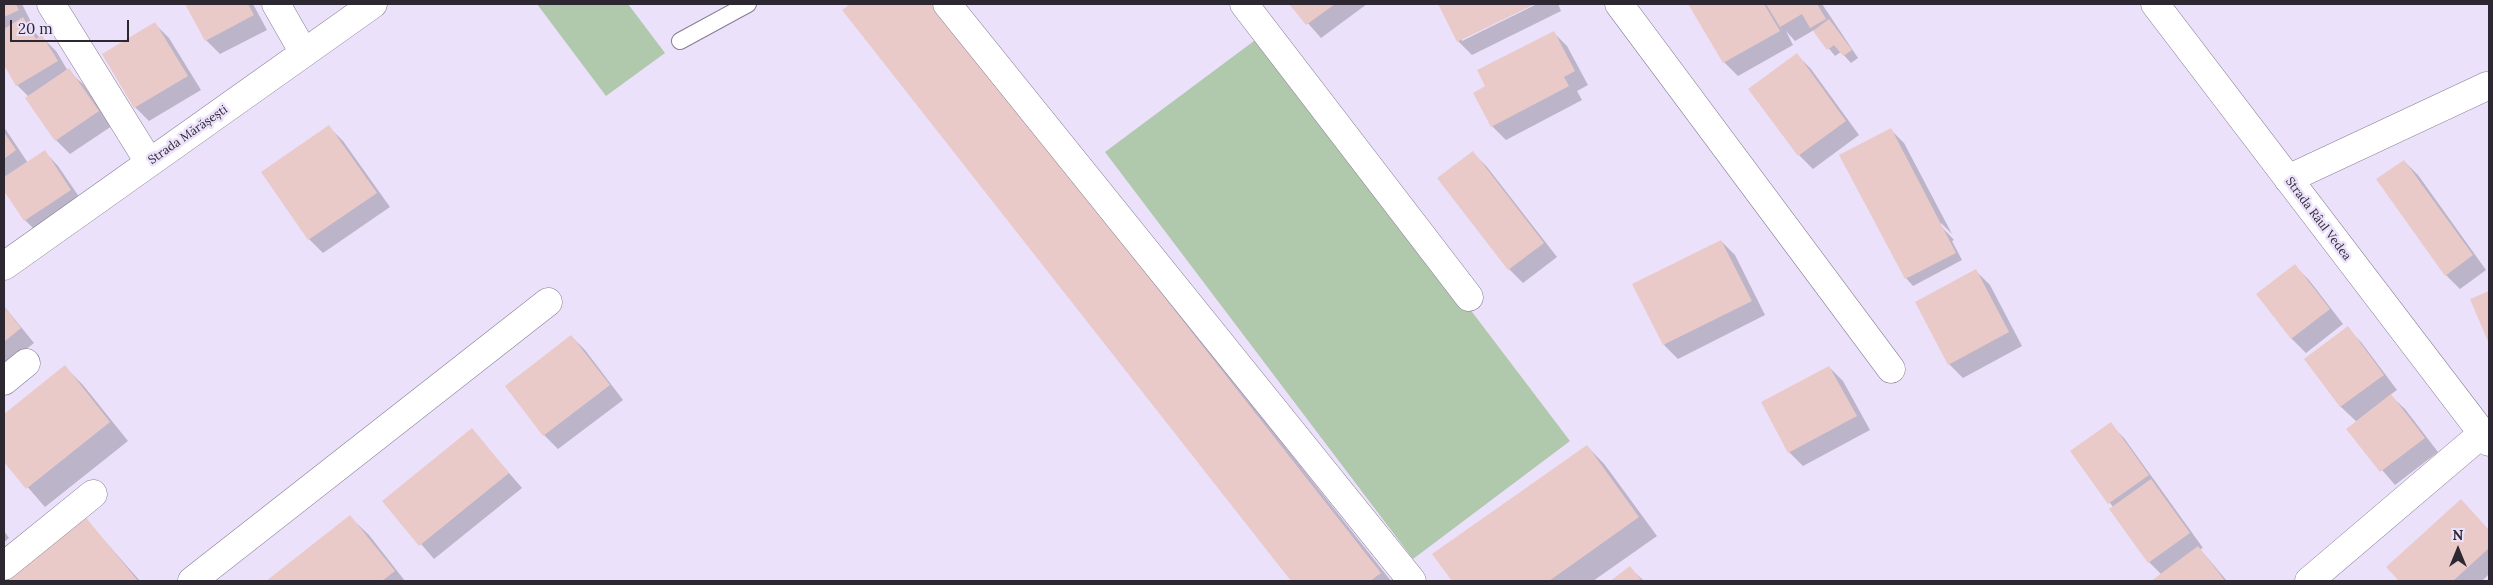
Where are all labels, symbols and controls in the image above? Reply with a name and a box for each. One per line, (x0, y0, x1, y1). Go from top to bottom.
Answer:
scale bar (12, 10, 131, 42)
text: 20 m (18, 19, 53, 38)
street label: Strada Mărășești (146, 102, 230, 168)
street label: Strada Râul Vedea (2282, 175, 2354, 263)
north arrow (2433, 525, 2483, 575)
text: N (2453, 526, 2463, 544)

